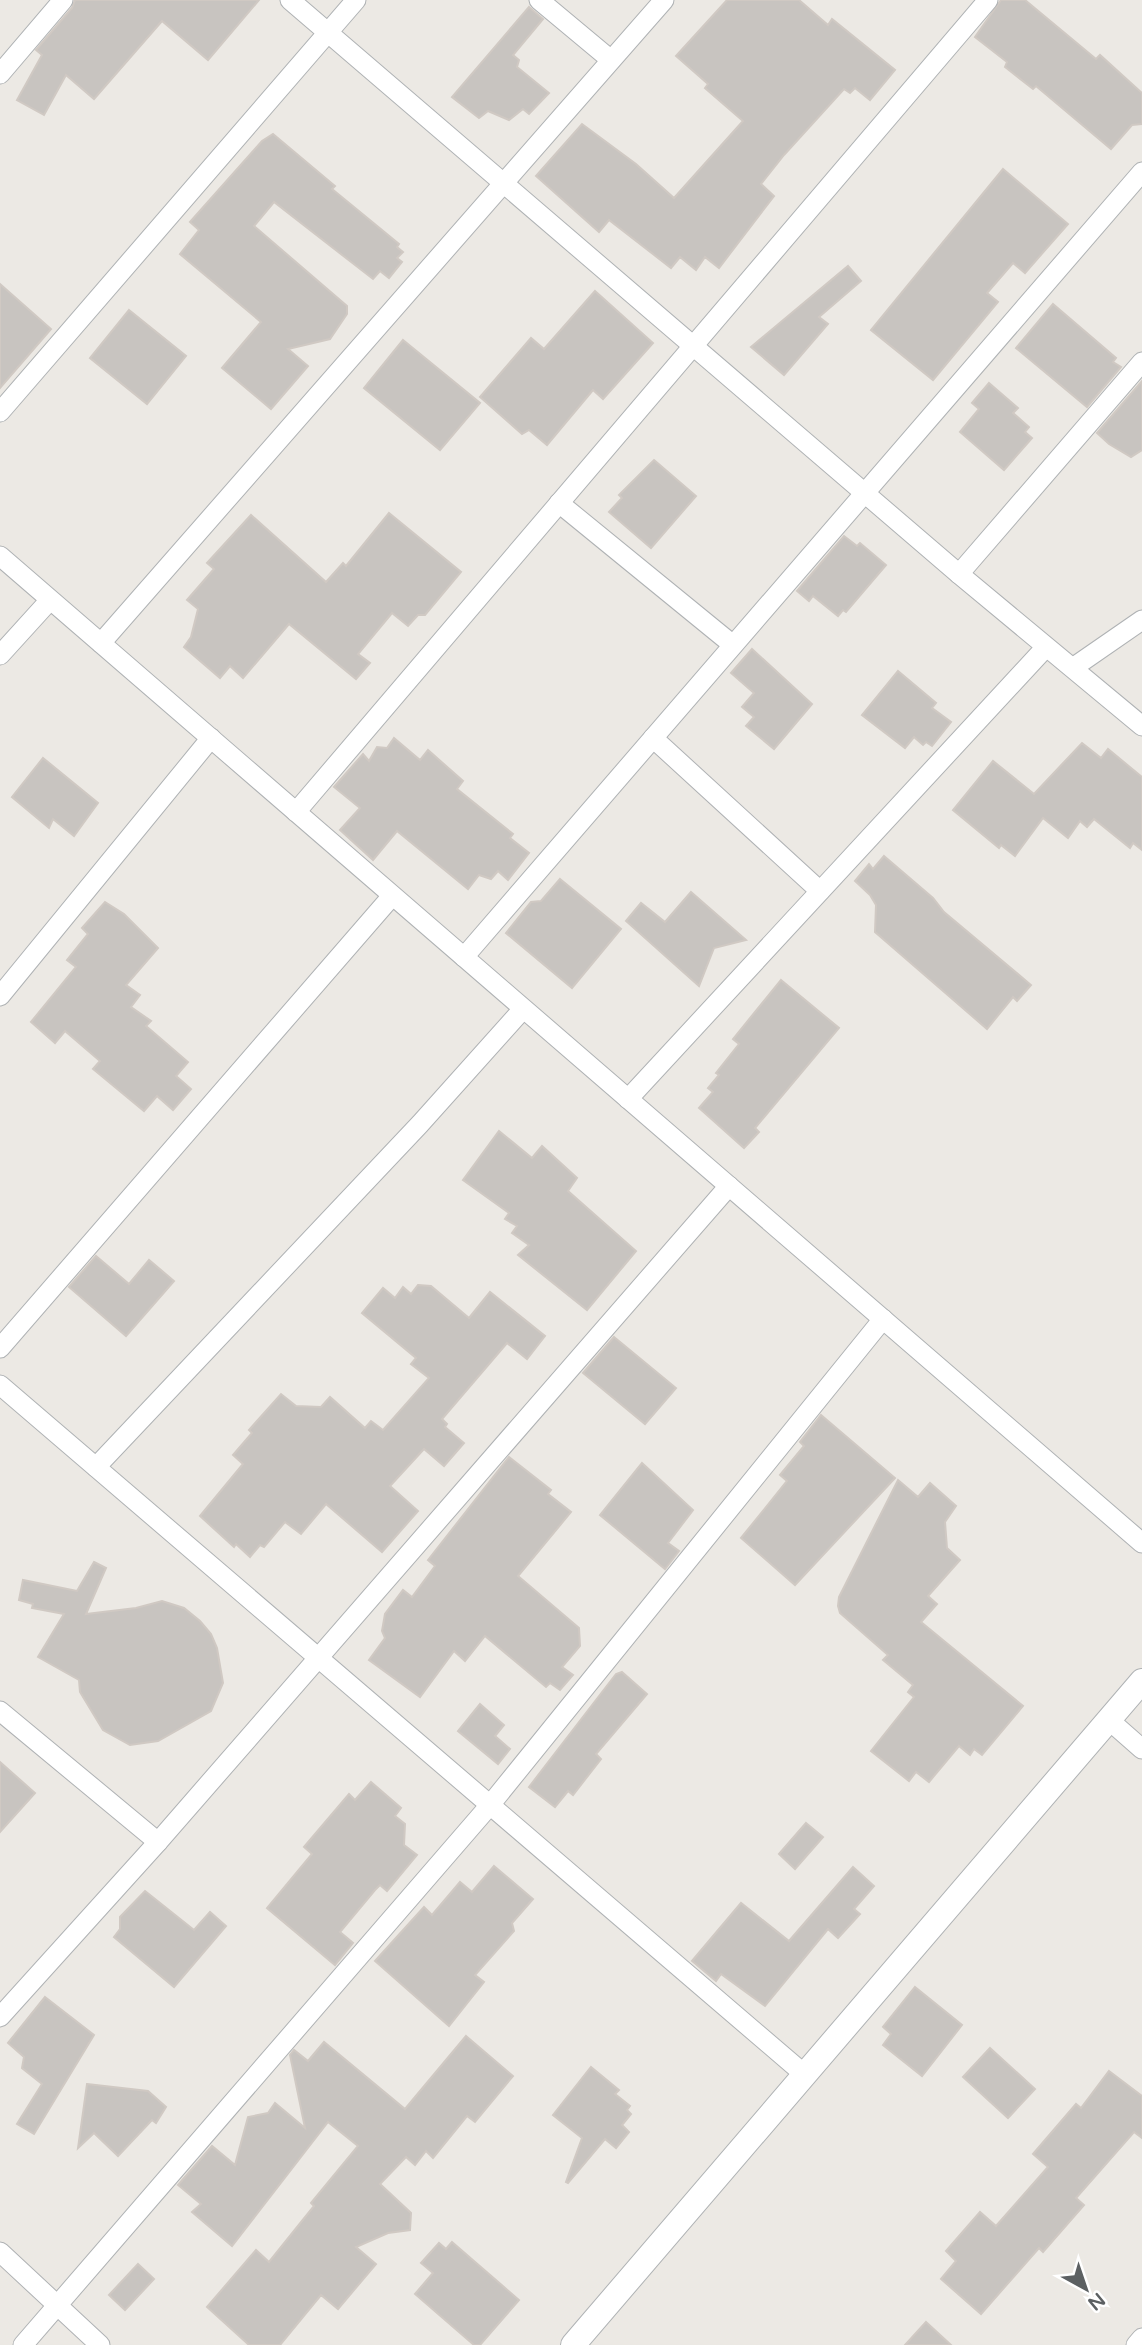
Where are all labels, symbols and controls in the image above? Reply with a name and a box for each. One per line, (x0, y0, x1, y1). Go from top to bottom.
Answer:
north arrow (1051, 2254, 1121, 2324)
text: N (1083, 2288, 1109, 2315)

